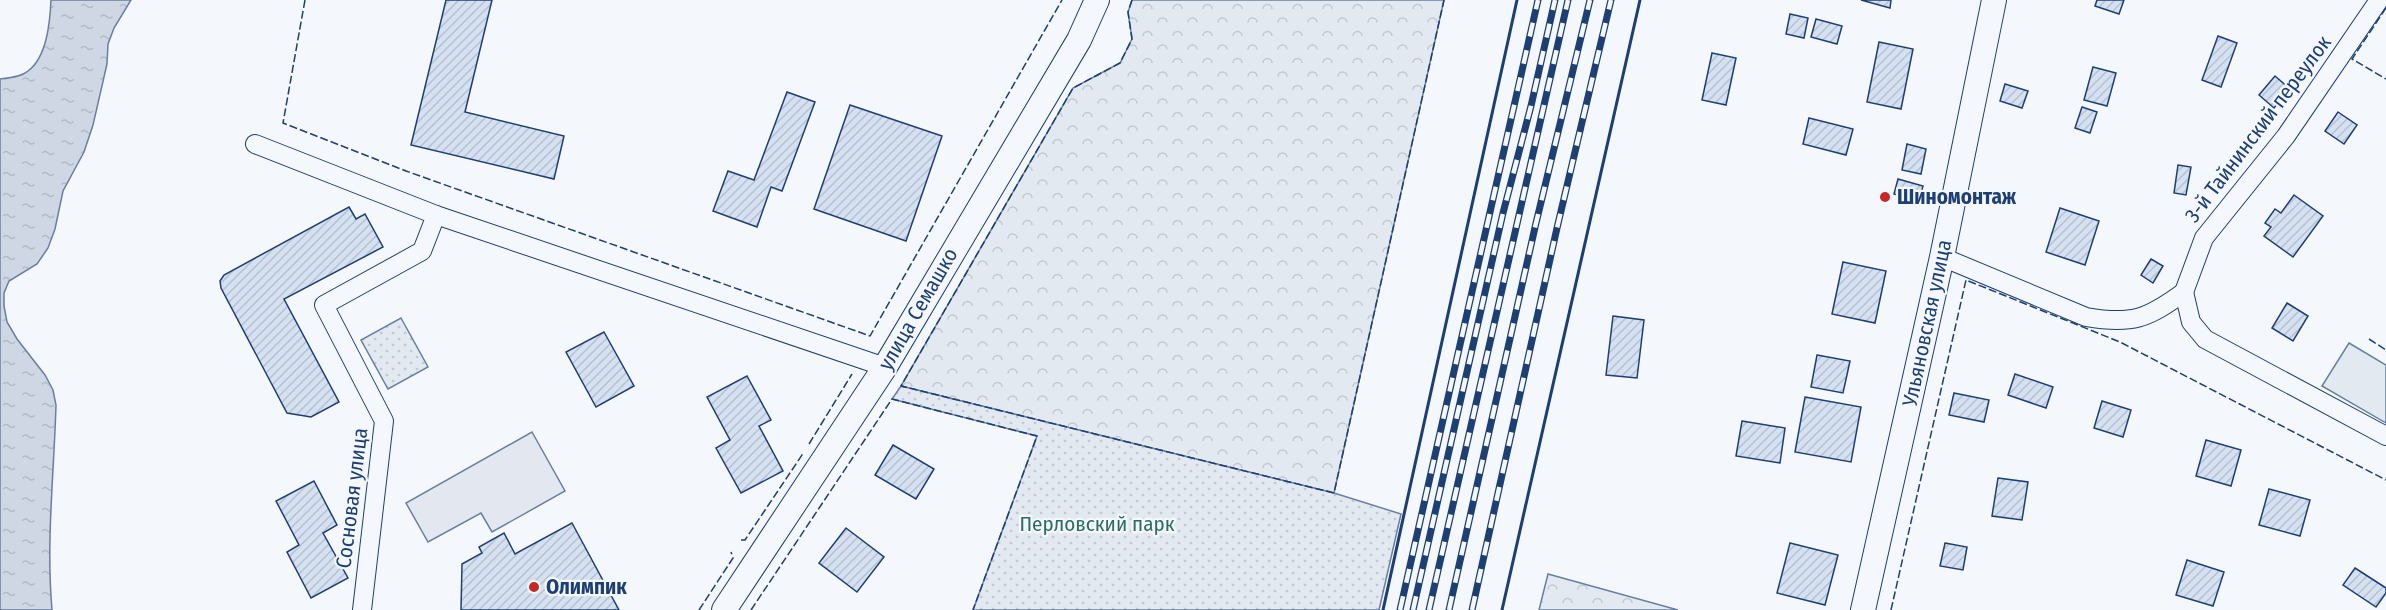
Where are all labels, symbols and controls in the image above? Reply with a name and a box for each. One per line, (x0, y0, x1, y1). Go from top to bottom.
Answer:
street label: 3-й Тайнинский переулок (2179, 30, 2337, 228)
place label: Шиномонтаж (1897, 184, 2017, 210)
marker: Шиномонтаж (1878, 190, 1892, 204)
street label: Ульяновская улица (1896, 237, 1957, 410)
street label: улица Семашко (873, 243, 963, 375)
street label: Сосновая улица (330, 426, 374, 570)
park label: Перловский парк (1019, 511, 1175, 537)
place label: Олимпик (546, 574, 627, 600)
marker: Олимпик (527, 580, 541, 594)

